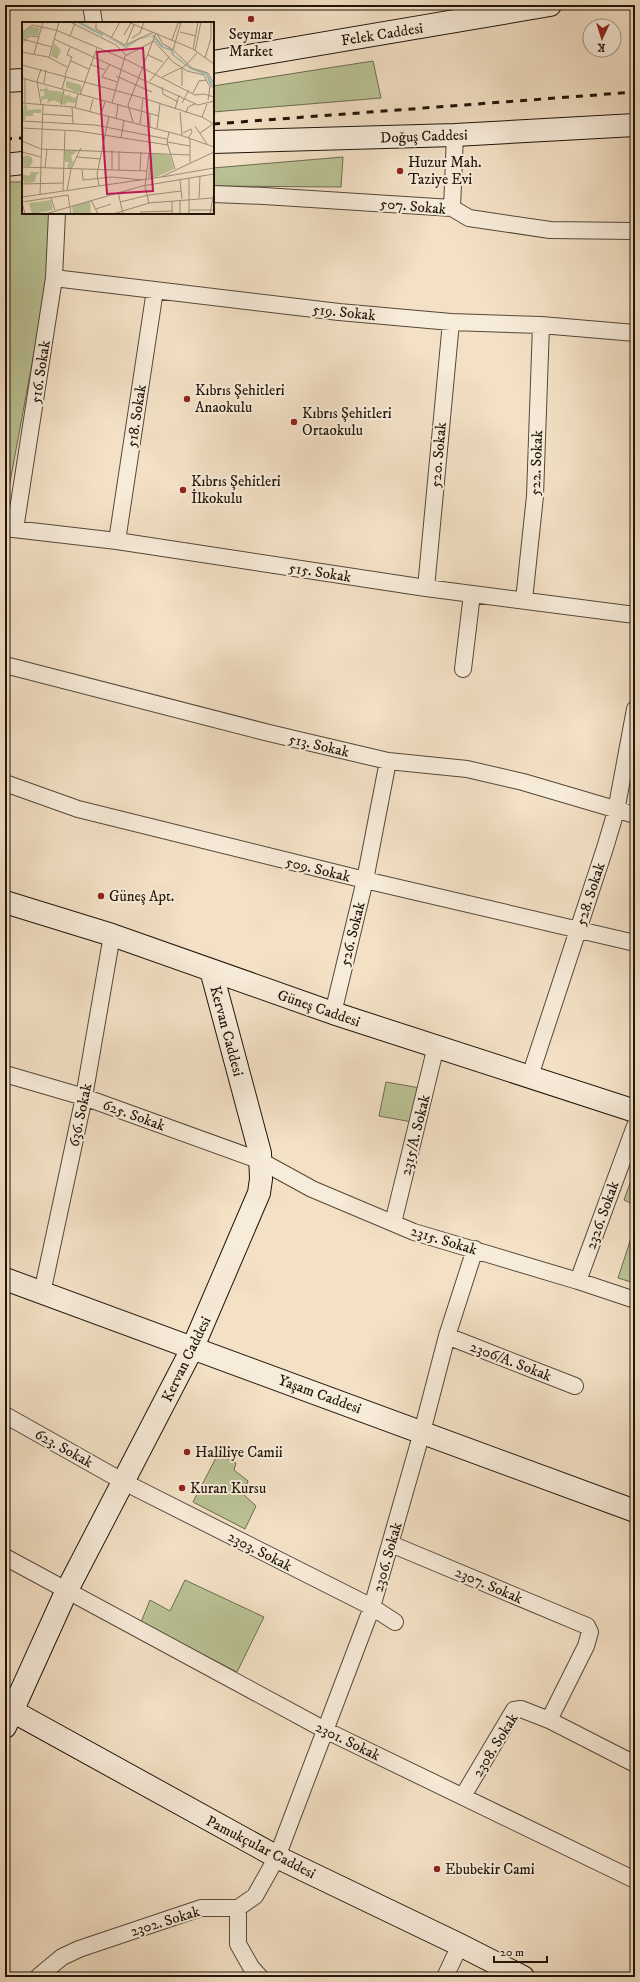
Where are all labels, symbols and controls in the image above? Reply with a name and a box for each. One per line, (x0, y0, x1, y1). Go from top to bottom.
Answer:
marker: Seymar Market (246, 14, 256, 24)
north arrow (582, 18, 622, 58)
street label: Felek Caddesi (340, 19, 425, 50)
inset map (22, 22, 214, 214)
place label: Seymar Market (229, 25, 274, 61)
text: K (597, 40, 606, 54)
street label: Doğuş Caddesi (380, 125, 468, 148)
place label: Huzur Mah. Taziye Evi (408, 153, 482, 189)
marker: Huzur Mah. Taziye Evi (395, 166, 405, 176)
street label: 507. Sokak (379, 194, 447, 219)
street label: 519. Sokak (311, 300, 377, 325)
street label: 516. Sokak (26, 339, 55, 405)
place label: Kıbrıs Şehitleri Anaokulu (195, 381, 285, 417)
street label: 518. Sokak (122, 383, 151, 449)
marker: Kıbrıs Şehitleri Anaokulu (182, 394, 192, 404)
place label: Kıbrıs Şehitleri Ortaokulu (302, 404, 392, 440)
marker: Kıbrıs Şehitleri Ortaokulu (289, 417, 299, 427)
street label: 520. Sokak (426, 421, 451, 489)
street label: 522. Sokak (526, 429, 547, 496)
place label: Kıbrıs Şehitleri İlkokulu (191, 472, 281, 508)
marker: Kıbrıs Şehitleri İlkokulu (178, 485, 188, 495)
street label: 515. Sokak (287, 558, 353, 587)
street label: 513. Sokak (287, 729, 352, 762)
street label: 509. Sokak (283, 852, 353, 887)
street label: 528. Sokak (571, 860, 610, 928)
place label: Güneş Apt. (109, 887, 174, 906)
marker: Güneş Apt. (96, 891, 106, 901)
street label: 526. Sokak (335, 899, 370, 968)
street label: Kervan Caddesi (205, 984, 248, 1079)
street label: Güneş Caddesi (275, 985, 363, 1032)
street label: 636. Sokak (65, 1081, 97, 1149)
street label: 2315/A. Sokak (396, 1092, 435, 1177)
street label: 625. Sokak (100, 1095, 168, 1136)
street label: 2326. Sokak (581, 1178, 624, 1252)
street label: 2315. Sokak (408, 1221, 480, 1260)
street label: Kervan Caddesi (158, 1313, 215, 1405)
street label: 2306/A. Sokak (467, 1337, 555, 1386)
street label: Yaşam Caddesi (276, 1371, 364, 1418)
street label: 623. Sokak (31, 1425, 97, 1473)
place label: Haliliye Camii (195, 1443, 283, 1462)
marker: Haliliye Camii (182, 1447, 192, 1457)
place label: Kuran Kursu (190, 1479, 266, 1498)
marker: Kuran Kursu (177, 1483, 187, 1493)
street label: 2306. Sokak (368, 1519, 407, 1594)
street label: 2303. Sokak (224, 1527, 296, 1576)
street label: 2307. Sokak (452, 1563, 526, 1608)
street label: 2308. Sokak (468, 1709, 523, 1781)
street label: 2301. Sokak (312, 1718, 384, 1765)
street label: Pamukçular Caddesi (203, 1812, 319, 1883)
place label: Ebubekir Cami (445, 1860, 535, 1879)
marker: Ebubekir Cami (432, 1864, 442, 1874)
street label: 2302. Sokak (128, 1902, 203, 1941)
scale bar (494, 1938, 547, 1964)
text: 20 m (500, 1945, 524, 1960)

